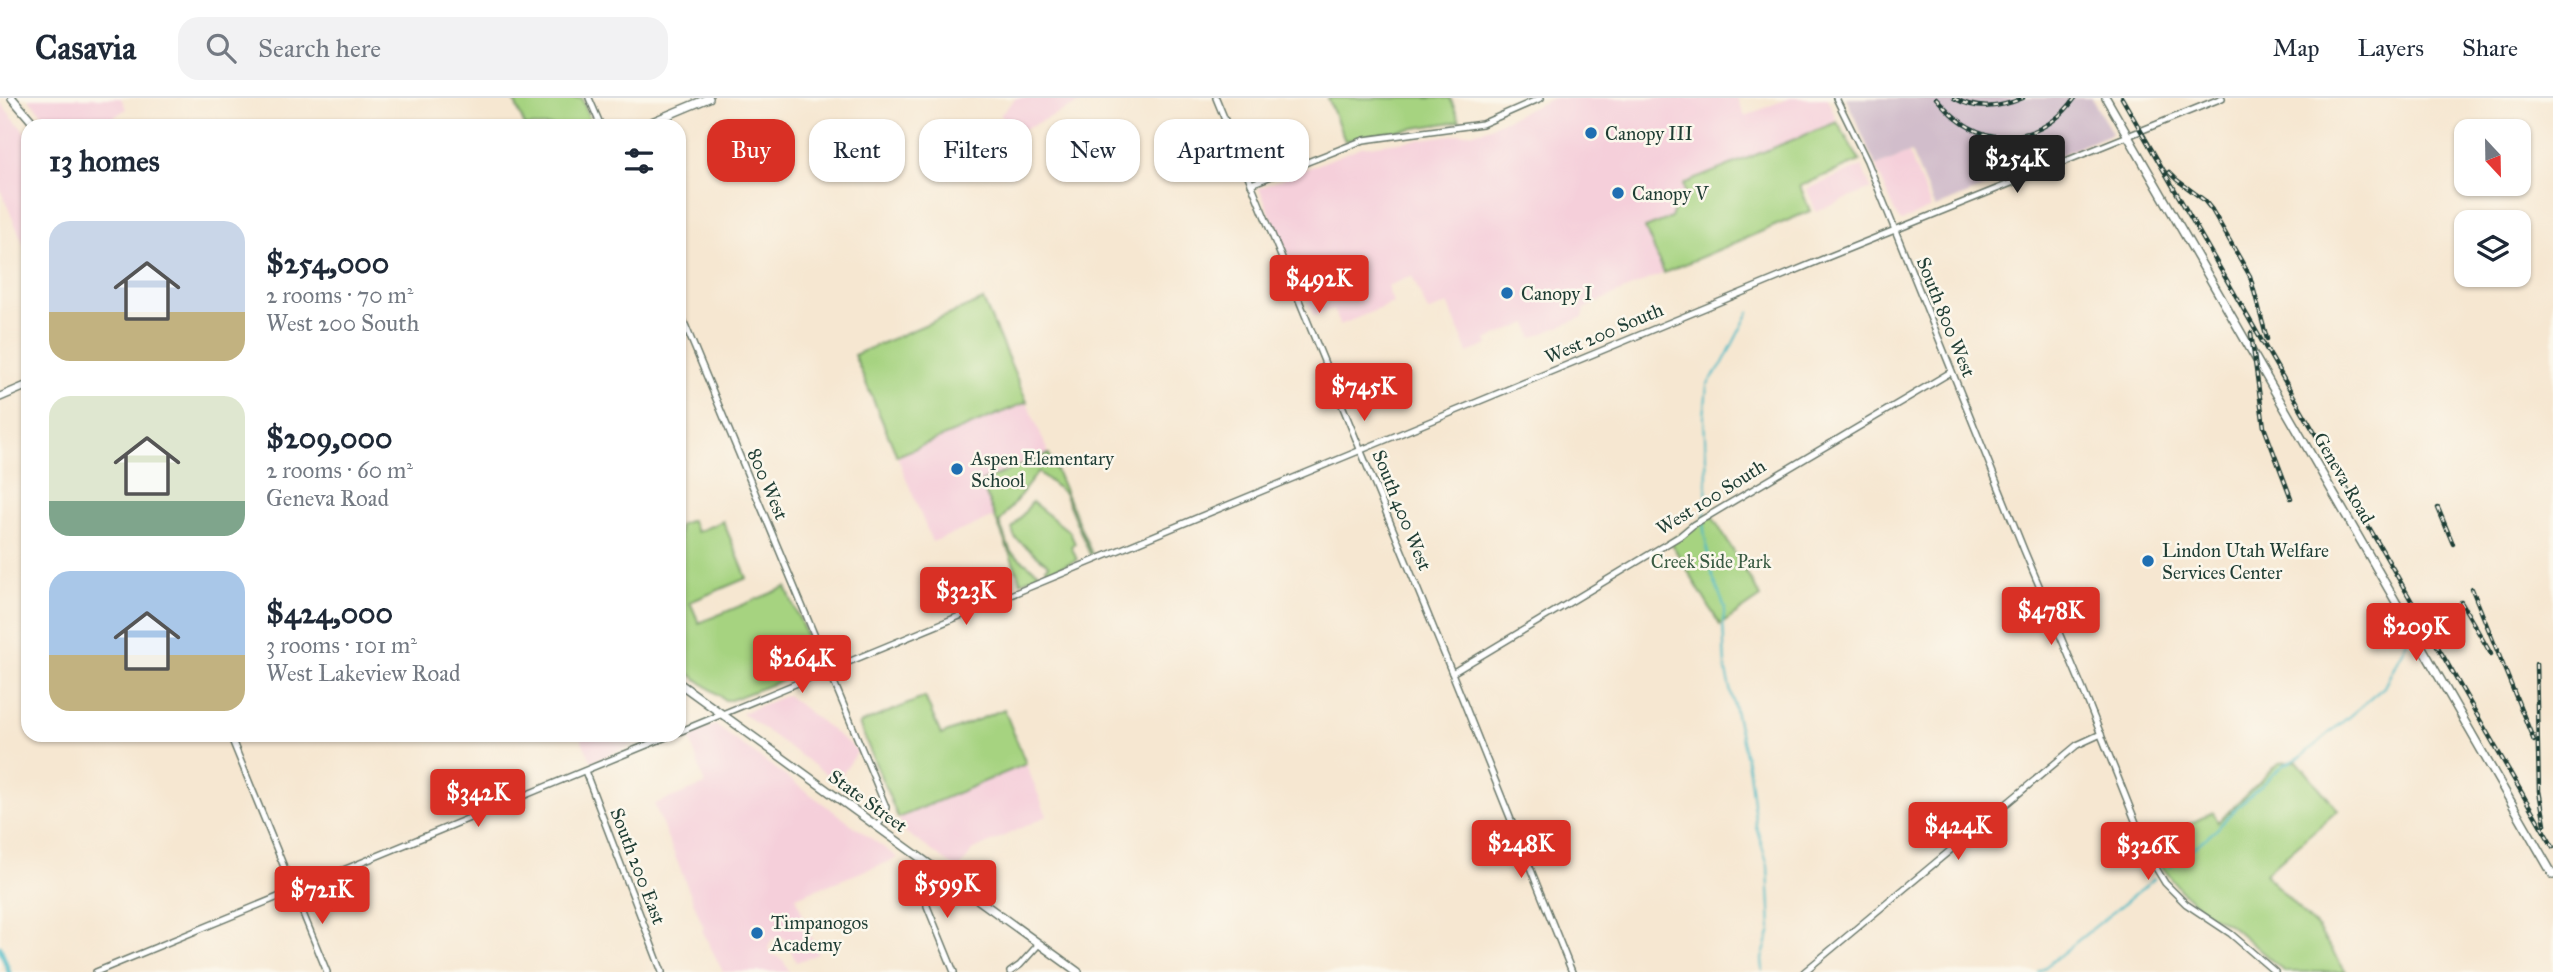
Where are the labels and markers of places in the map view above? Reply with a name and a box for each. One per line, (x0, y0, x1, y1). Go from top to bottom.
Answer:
place label: Canopy III (1605, 122, 1693, 145)
marker: Canopy III (1583, 125, 1599, 141)
pin: $254K (1968, 136, 2066, 195)
place label: Canopy V (1632, 182, 1709, 205)
marker: Canopy V (1610, 185, 1626, 201)
pin: $492K (1270, 256, 1368, 315)
place label: Canopy I (1521, 282, 1592, 305)
marker: Canopy I (1499, 285, 1515, 301)
pin: $745K (1315, 364, 1413, 423)
place label: Aspen Elementary School (970, 447, 1115, 492)
marker: Aspen Elementary School (949, 461, 965, 477)
place label: Lindon Utah Welfare Services Center (2162, 539, 2329, 584)
marker: Lindon Utah Welfare Services Center (2140, 553, 2156, 569)
pin: $323K (917, 568, 1015, 627)
pin: $478K (2002, 588, 2100, 647)
pin: $209K (2367, 603, 2465, 663)
pin: $264K (753, 636, 851, 695)
pin: $342K (429, 770, 527, 829)
pin: $424K (1909, 802, 2007, 862)
pin: $248K (1472, 820, 1570, 880)
pin: $326K (2099, 822, 2197, 882)
pin: $599K (898, 860, 996, 920)
pin: $721K (273, 866, 371, 926)
place label: Timpanogos Academy (770, 911, 868, 956)
marker: Timpanogos Academy (749, 925, 765, 941)

